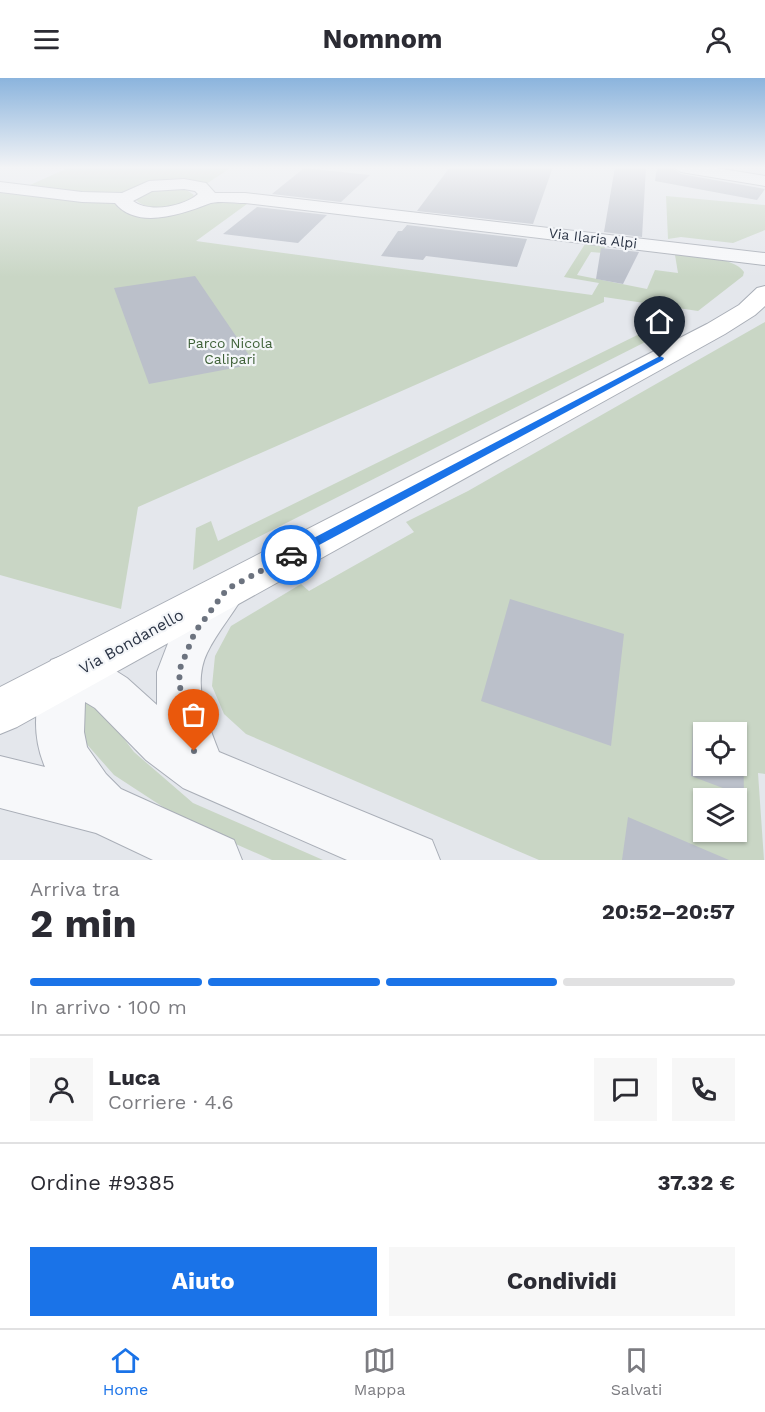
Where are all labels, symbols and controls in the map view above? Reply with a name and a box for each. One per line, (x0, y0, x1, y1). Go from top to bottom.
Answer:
icon: menu (30, 23, 63, 56)
text: Nomnom (323, 23, 442, 55)
icon: person (702, 23, 735, 56)
street label: Via Ilaria Alpi (548, 225, 638, 251)
pin (634, 296, 685, 358)
icon: home (643, 305, 676, 338)
park label: Parco Nicola Calipari (187, 335, 273, 367)
courier (261, 525, 321, 585)
icon: car (275, 539, 308, 572)
street label: Via Bondanello (76, 605, 187, 678)
pin (168, 689, 219, 751)
icon: bag (177, 698, 210, 731)
map controls (693, 722, 747, 842)
button: locate (693, 722, 747, 776)
button: layers (693, 788, 747, 842)
text: Arriva tra (30, 877, 120, 901)
text: 20:52–20:57 (602, 899, 735, 924)
text: 2 min (30, 901, 137, 946)
text: In arrivo · 100 m (30, 995, 187, 1019)
button: person (30, 1058, 93, 1121)
button: chat (594, 1058, 657, 1121)
button: phone (672, 1058, 735, 1121)
text: Luca (108, 1065, 160, 1090)
text: Corriere · 4.6 (108, 1090, 234, 1114)
text: Ordine #9385 (30, 1170, 175, 1195)
text: 37.32 € (658, 1170, 735, 1195)
button: Aiuto (30, 1247, 377, 1316)
button: Condividi (389, 1247, 735, 1316)
tab: Home (103, 1344, 148, 1399)
tab: Mappa (354, 1344, 405, 1399)
tab: Salvati (611, 1344, 662, 1399)

